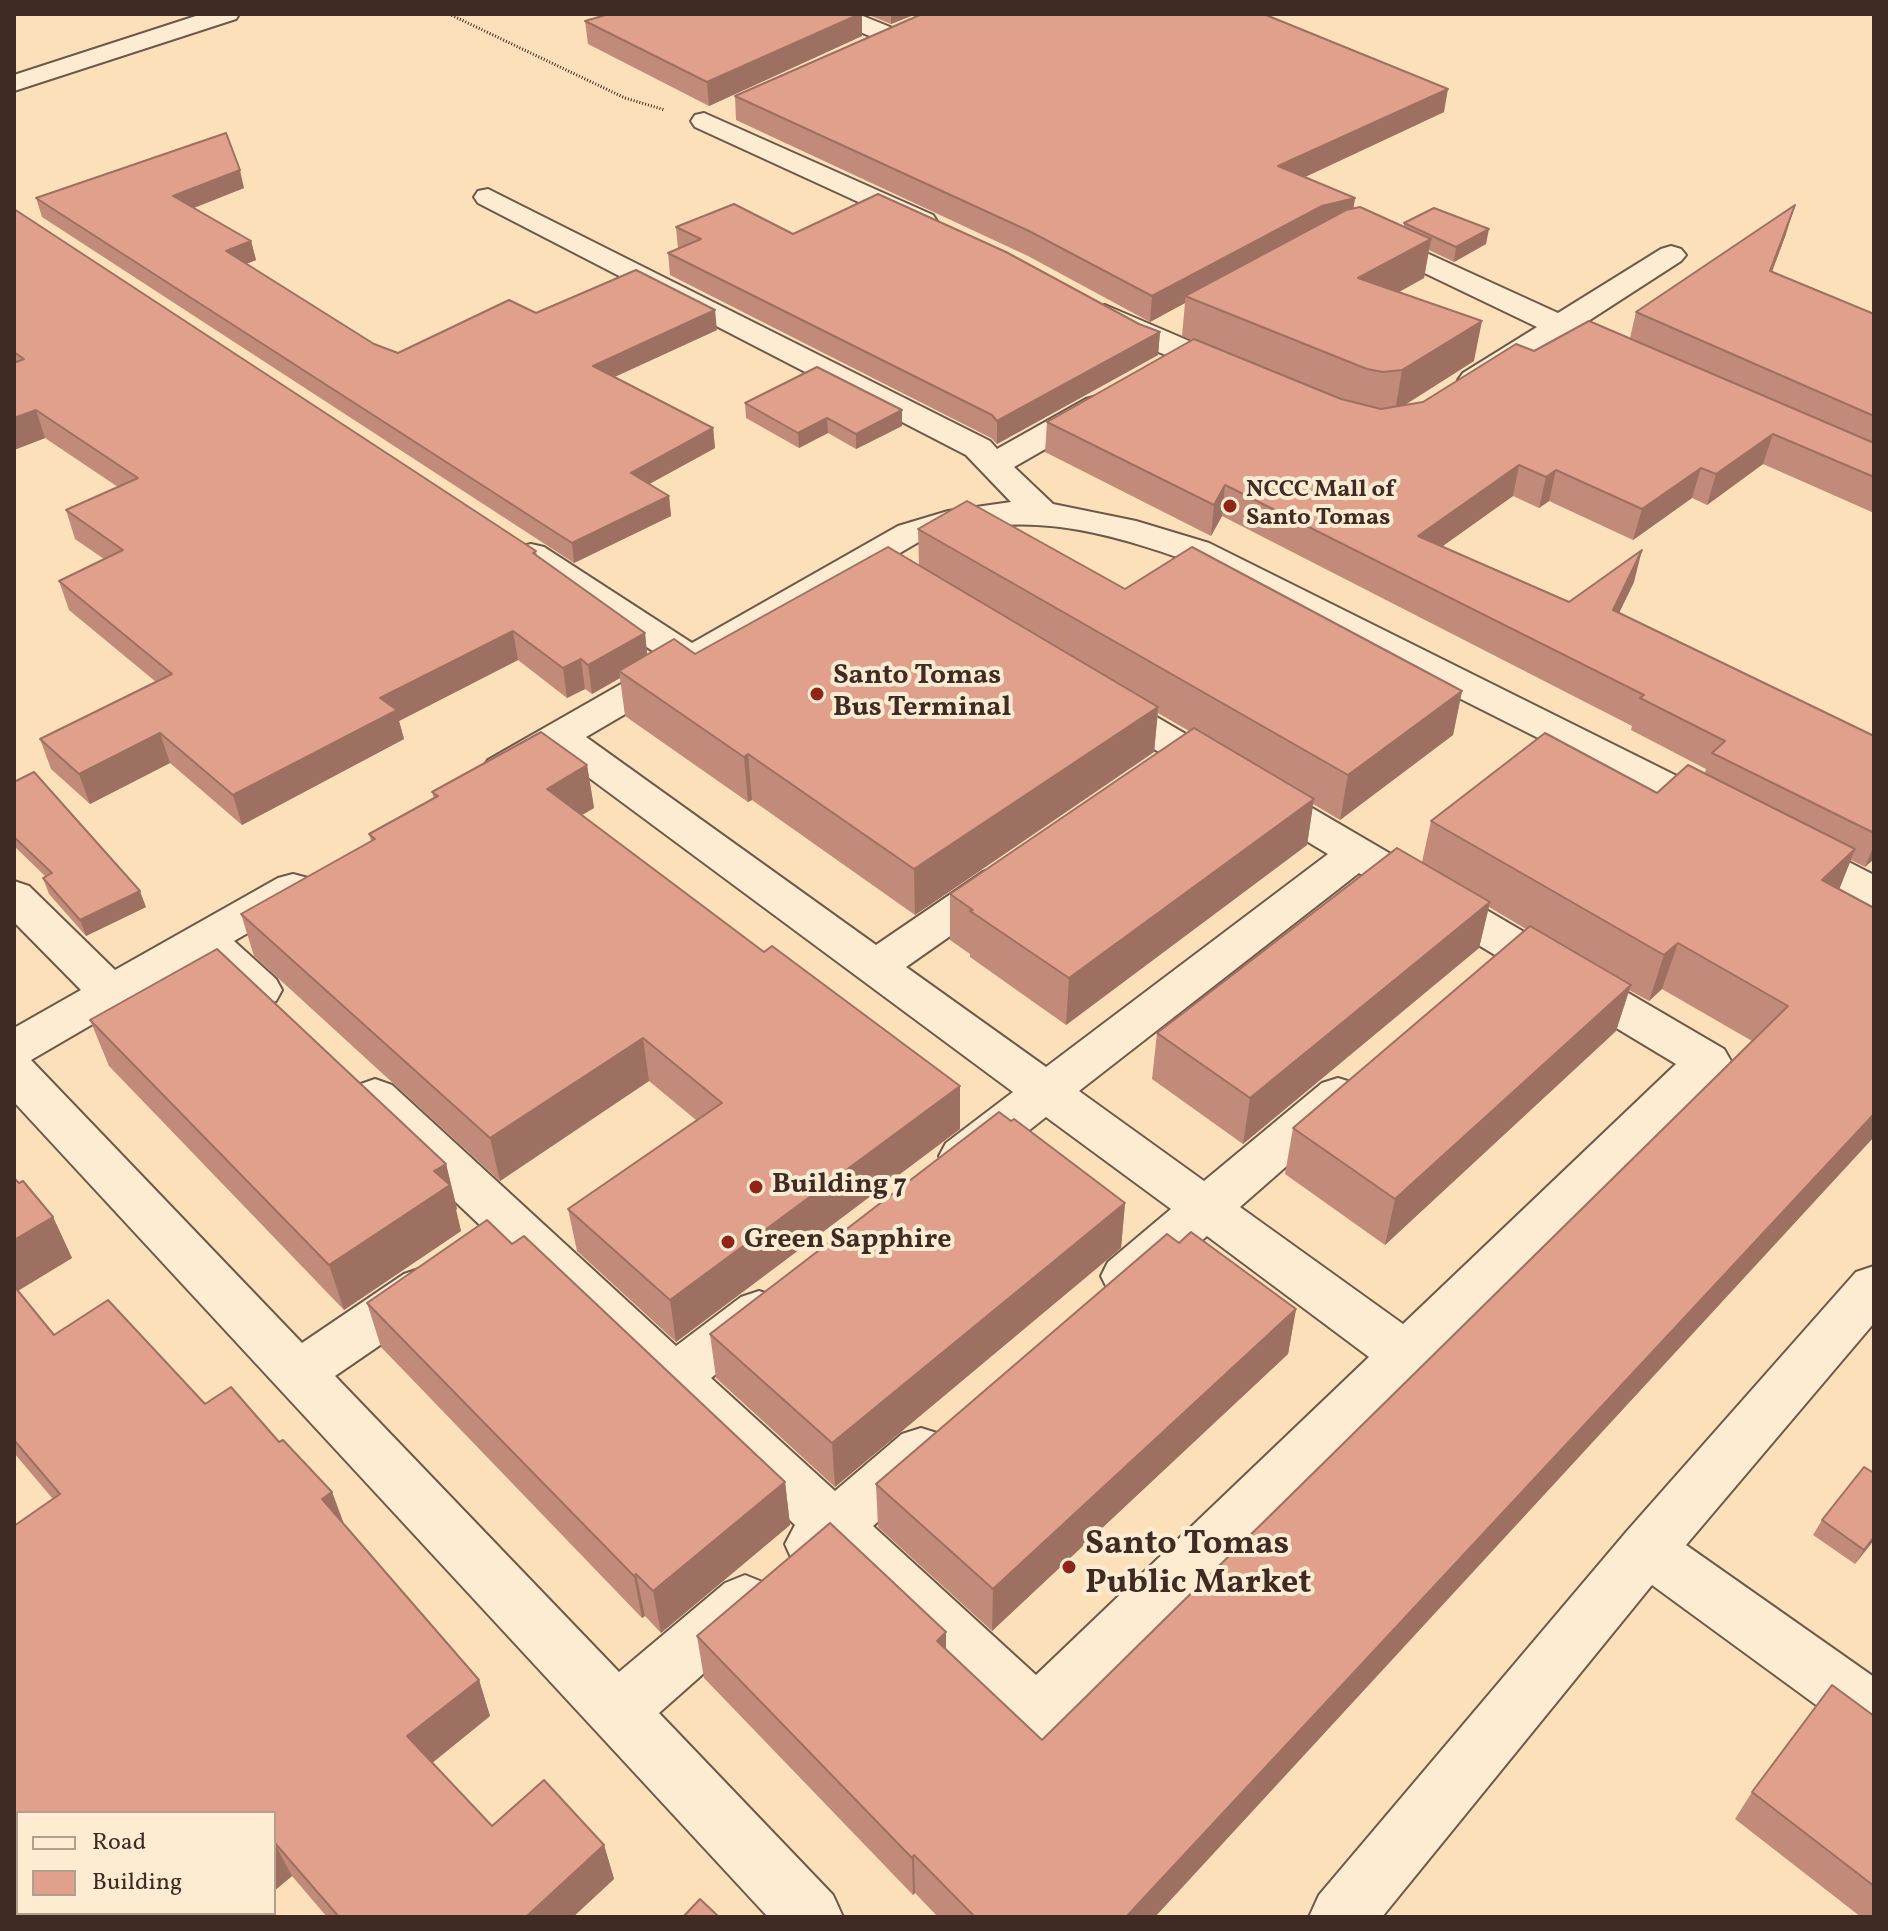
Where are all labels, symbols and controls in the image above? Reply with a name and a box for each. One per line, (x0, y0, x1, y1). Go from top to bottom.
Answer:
place label: NCCC Mall of Santo Tomas (1246, 478, 1395, 534)
marker: NCCC Mall of Santo Tomas (1221, 497, 1239, 515)
place label: Santo Tomas Bus Terminal (833, 661, 1011, 727)
marker: Santo Tomas Bus Terminal (808, 685, 826, 703)
place label: Building 7 (772, 1170, 907, 1204)
marker: Building 7 (747, 1178, 765, 1196)
place label: Green Sapphire (744, 1225, 952, 1259)
marker: Green Sapphire (719, 1233, 737, 1251)
place label: Santo Tomas Public Market (1085, 1527, 1311, 1606)
marker: Santo Tomas Public Market (1060, 1558, 1078, 1576)
legend (16, 1811, 276, 1915)
text: Road (92, 1826, 146, 1860)
text: Building (92, 1866, 182, 1900)

